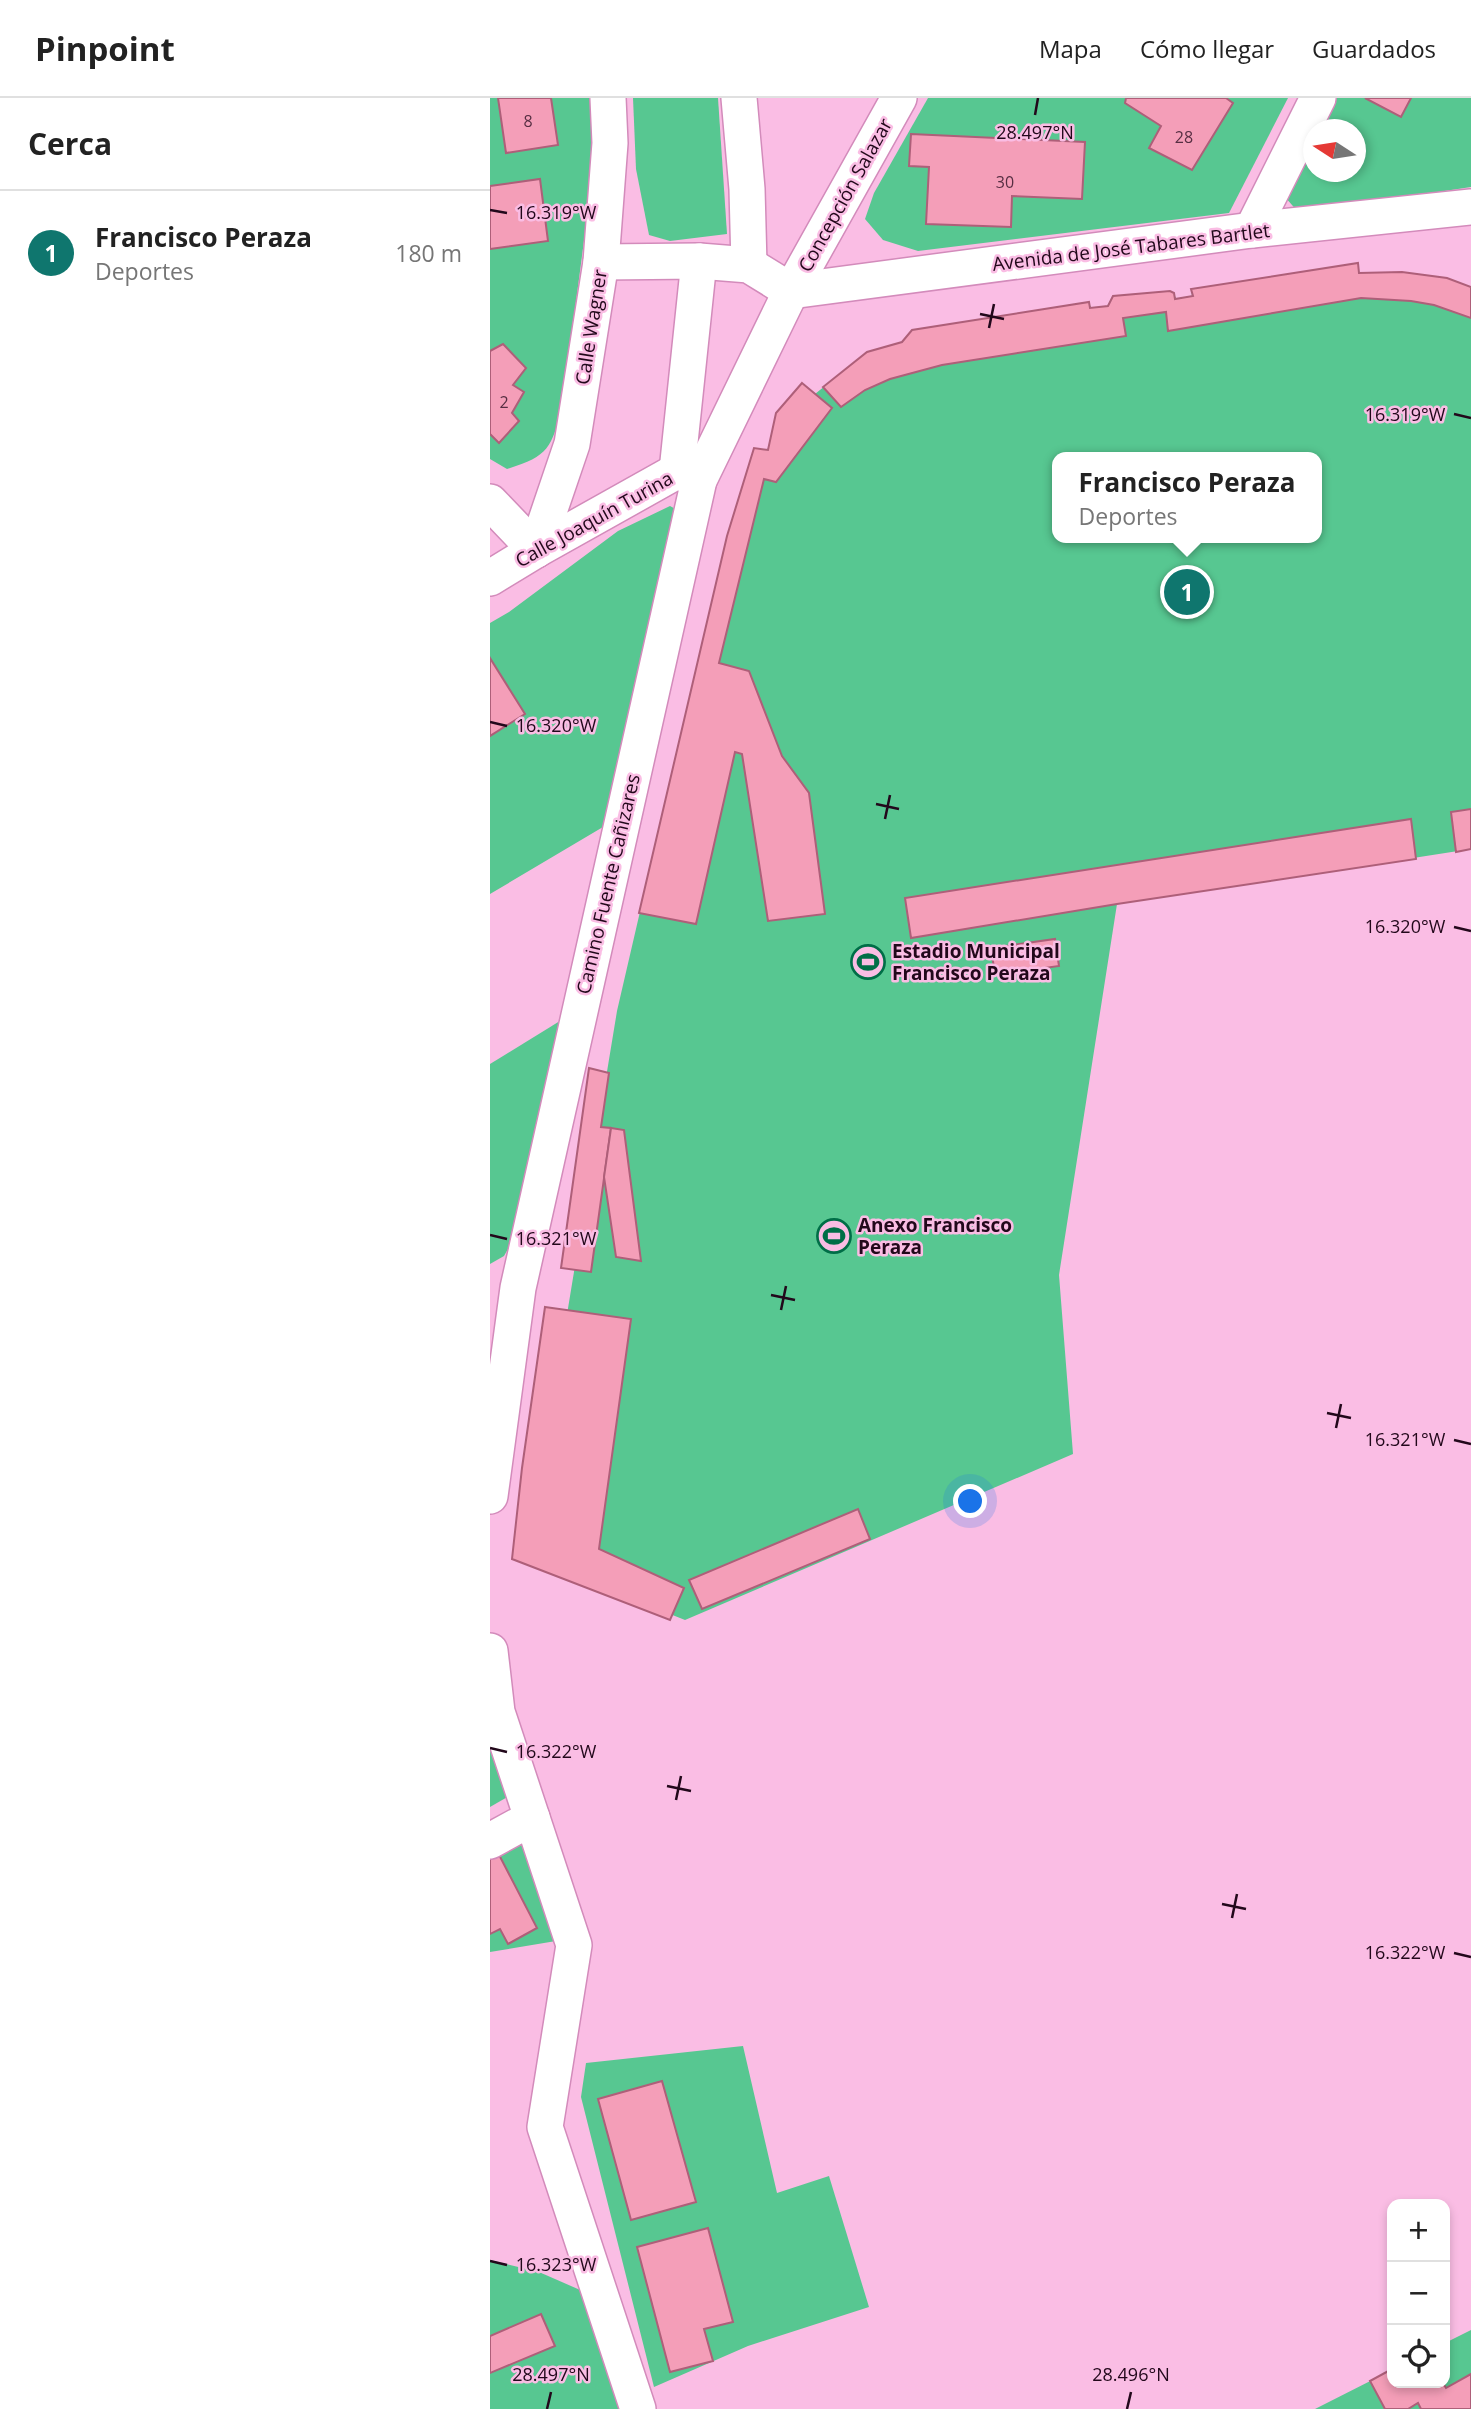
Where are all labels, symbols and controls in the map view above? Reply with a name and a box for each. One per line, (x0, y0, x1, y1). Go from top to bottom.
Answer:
text: Pinpoint (35, 26, 175, 71)
text: Mapa (1039, 32, 1102, 65)
text: Cómo llegar (1140, 32, 1274, 65)
text: Guardados (1312, 32, 1436, 65)
house number: 8 (523, 110, 533, 132)
street label: Concepción Salazar (792, 113, 898, 276)
north arrow (1303, 119, 1366, 182)
text: 28.497°N (996, 120, 1074, 144)
text: Cerca (28, 123, 112, 164)
house number: 28 (1175, 126, 1193, 148)
house number: 30 (996, 171, 1014, 193)
text: 16.319°W (516, 200, 597, 224)
street label: Avenida de José Tabares Bartlet (991, 217, 1271, 277)
text: Francisco Peraza (95, 219, 312, 255)
text: 1 (44, 237, 58, 269)
text: 180 m (395, 237, 462, 269)
text: Deportes (95, 255, 194, 287)
street label: Calle Wagner (569, 267, 613, 386)
house number: 2 (499, 391, 509, 413)
text: 16.319°W (1365, 402, 1446, 426)
popup (1052, 452, 1322, 543)
text: Francisco Peraza (1079, 464, 1295, 500)
street label: Calle Joaquín Turina (511, 465, 677, 573)
text: Deportes (1079, 500, 1178, 532)
pin: 1 (1164, 566, 1210, 618)
text: 16.320°W (516, 713, 597, 737)
street label: Camino Fuente Cañizares (570, 771, 646, 997)
text: 16.320°W (1365, 914, 1446, 938)
place label: Estadio Municipal Francisco Peraza (892, 938, 1060, 986)
sports icon: Estadio Municipal Francisco Peraza (849, 943, 887, 981)
place label: Anexo Francisco Peraza (858, 1212, 1012, 1260)
sports icon: Anexo Francisco Peraza (815, 1217, 853, 1255)
text: 16.321°W (516, 1226, 597, 1250)
text: 16.321°W (1365, 1427, 1446, 1451)
your location (953, 1484, 987, 1518)
text: 16.322°W (516, 1739, 597, 1763)
text: 16.322°W (1365, 1940, 1446, 1964)
map controls (1387, 2199, 1450, 2388)
button: + (1387, 2199, 1450, 2262)
text: 16.323°W (516, 2252, 597, 2276)
button: − (1387, 2262, 1450, 2325)
button: locate (1387, 2325, 1450, 2388)
text: 28.497°N (512, 2362, 590, 2386)
text: 28.496°N (1092, 2362, 1170, 2386)

